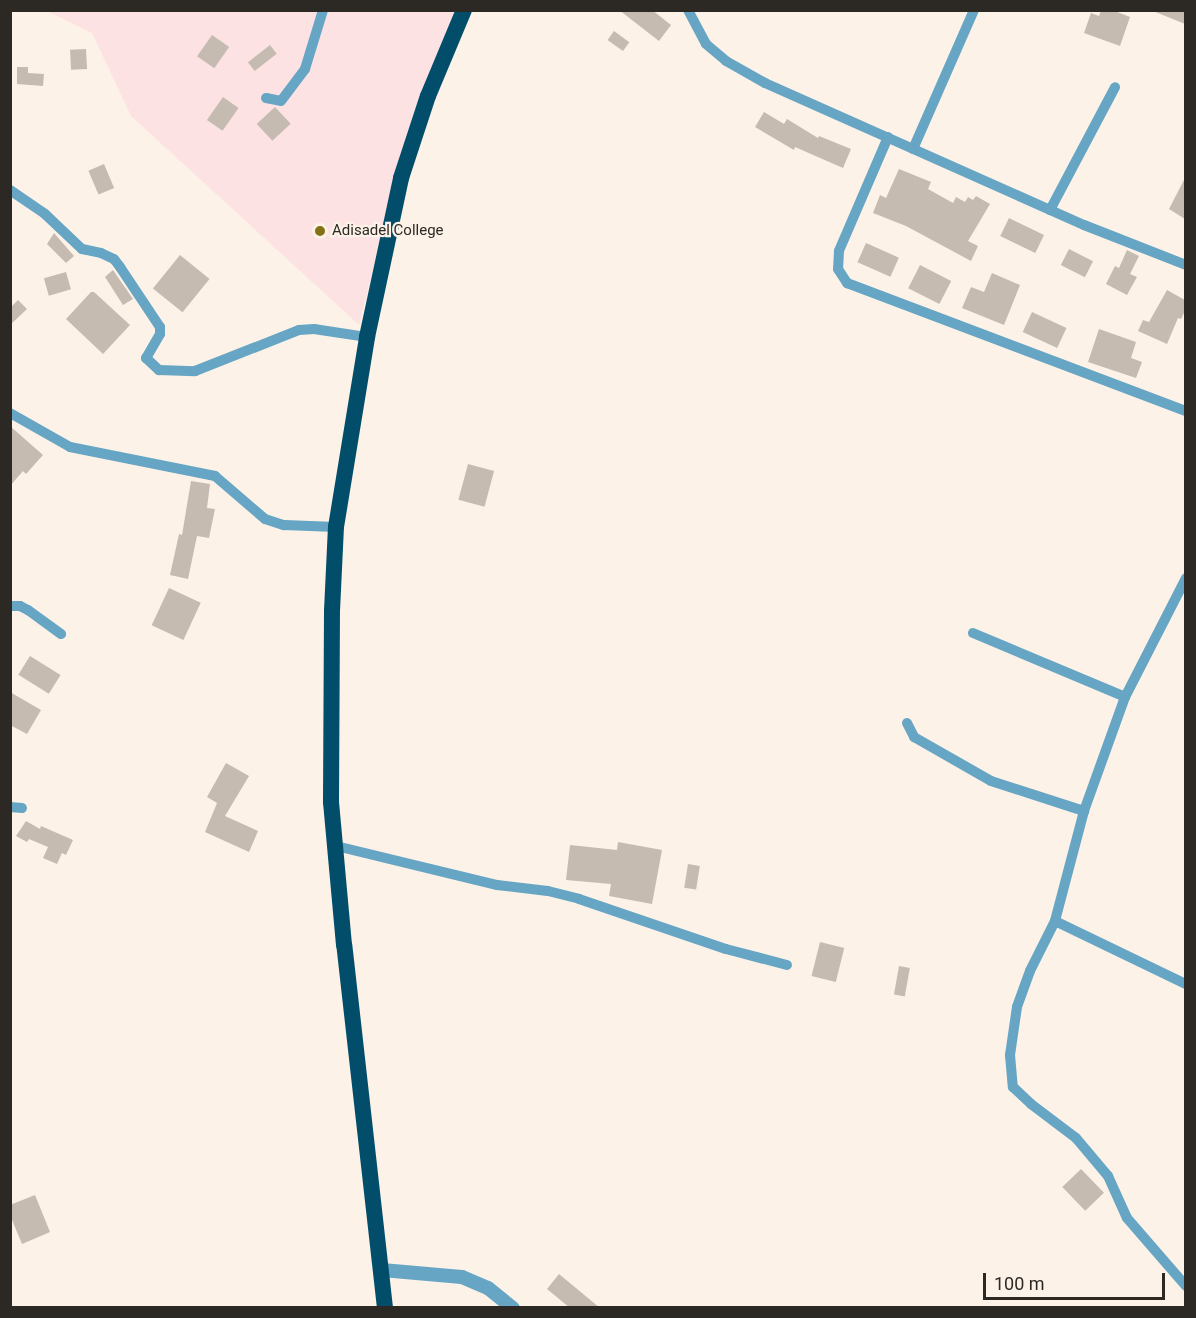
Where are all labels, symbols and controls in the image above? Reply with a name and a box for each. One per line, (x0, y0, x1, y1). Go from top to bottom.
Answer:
place label: Adisadel College (332, 222, 444, 240)
marker: Adisadel College (313, 224, 327, 238)
scale bar (986, 1261, 1168, 1299)
text: 100 m (994, 1273, 1045, 1294)

